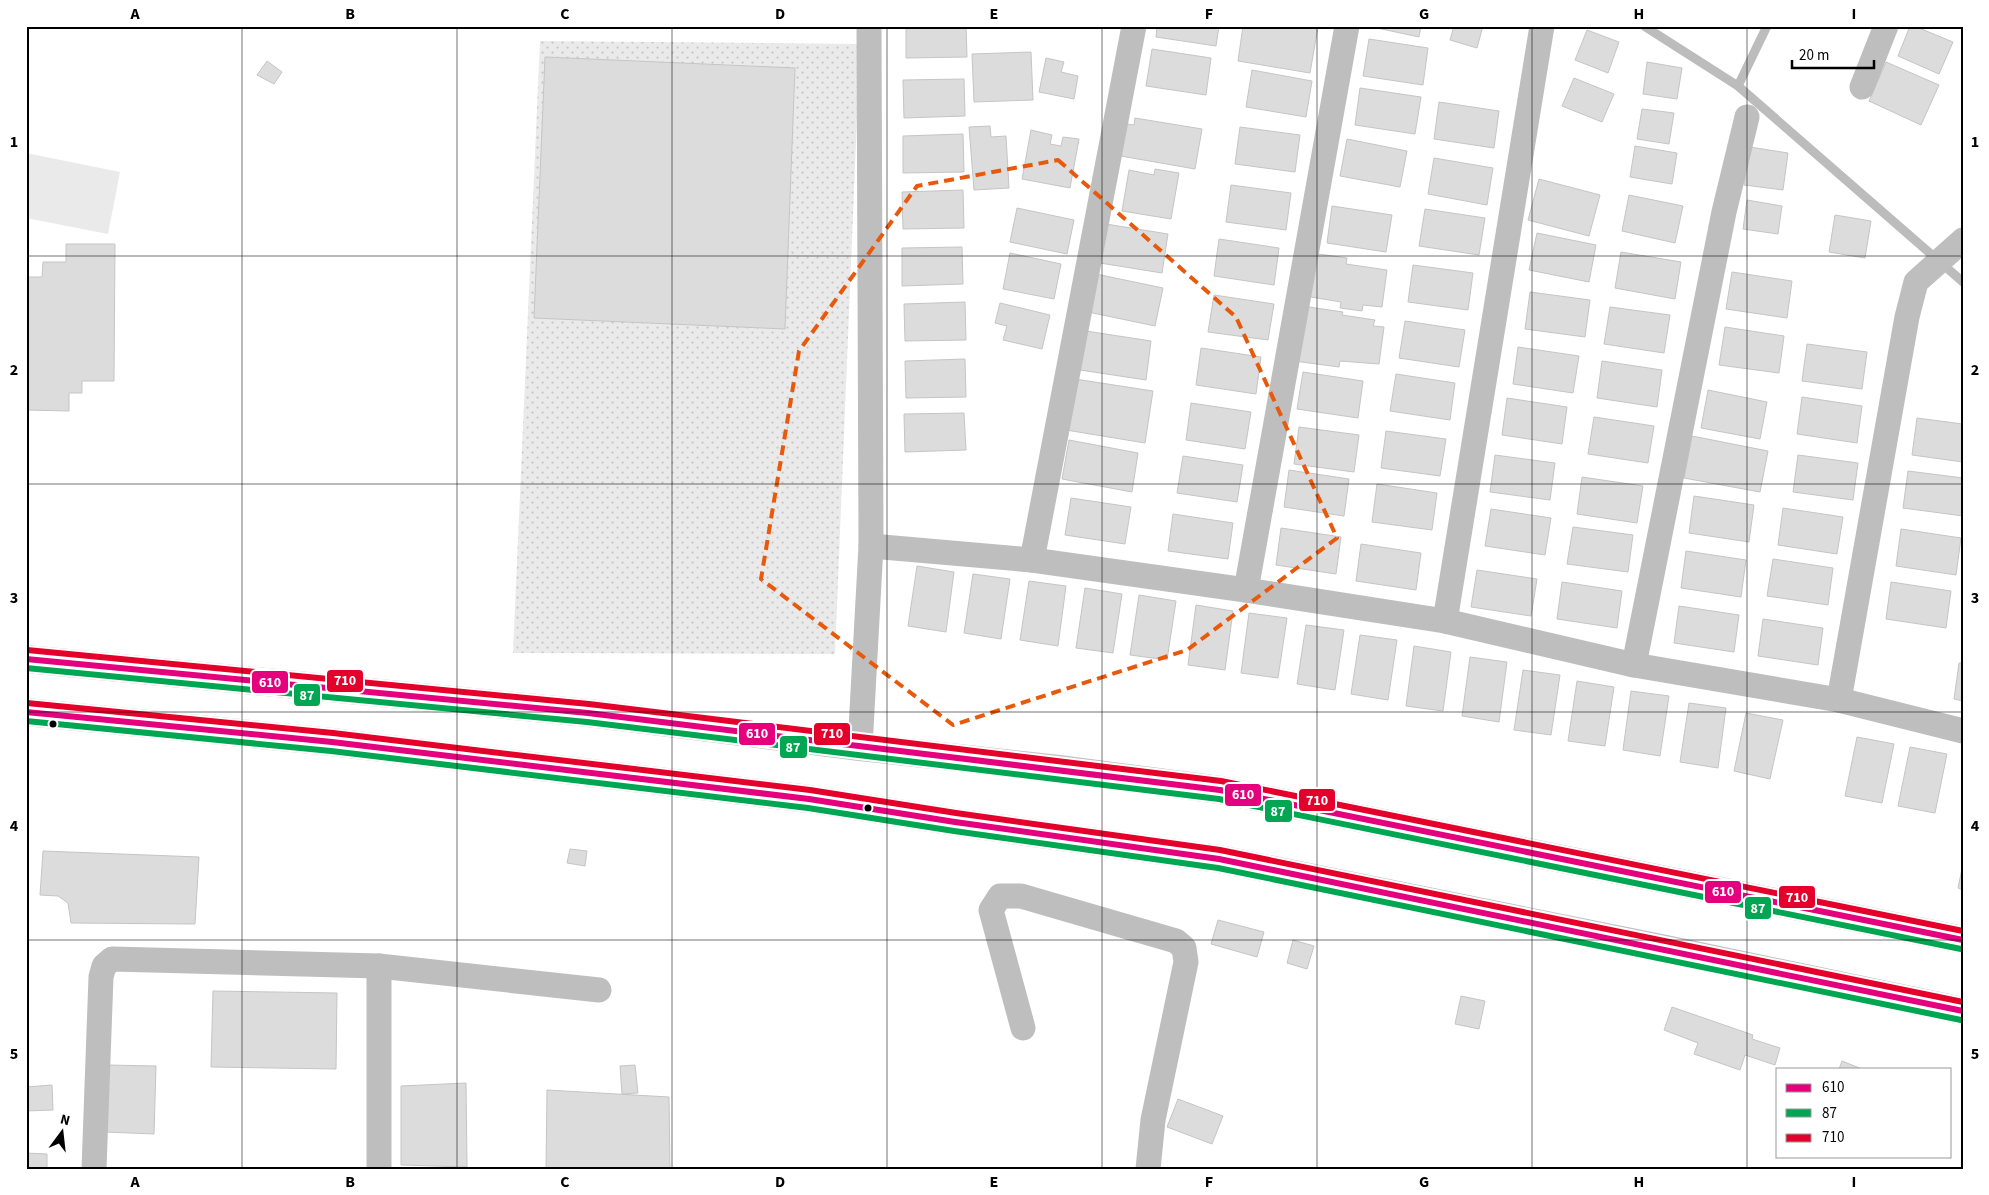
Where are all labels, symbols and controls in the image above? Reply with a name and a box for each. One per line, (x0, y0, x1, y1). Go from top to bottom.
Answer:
text: A (129, 3, 140, 25)
text: B (345, 3, 355, 25)
text: C (560, 3, 570, 25)
text: D (775, 3, 785, 25)
text: E (990, 3, 998, 25)
text: F (1205, 3, 1213, 25)
text: G (1419, 3, 1429, 25)
text: H (1634, 3, 1644, 25)
text: I (1852, 3, 1856, 25)
scale bar (1792, 38, 1874, 70)
text: 20 m (1799, 45, 1829, 66)
text: 1 (10, 131, 18, 153)
text: 1 (1971, 131, 1979, 153)
text: 2 (10, 359, 18, 381)
text: 2 (1971, 359, 1979, 381)
text: 3 (10, 587, 18, 609)
text: 3 (1971, 587, 1979, 609)
line badge: 710 (326, 669, 364, 693)
line badge: 610 (251, 670, 289, 694)
text: 710 (334, 671, 356, 691)
text: 610 (259, 673, 281, 693)
line badge: 87 (293, 683, 321, 707)
text: 87 (300, 686, 314, 706)
unlabelled marker (48, 719, 58, 729)
line badge: 610 (738, 722, 776, 746)
line badge: 710 (813, 722, 851, 746)
text: 610 (746, 724, 768, 744)
text: 710 (821, 724, 843, 744)
line badge: 87 (779, 735, 808, 759)
text: 87 (786, 738, 800, 758)
line badge: 610 (1224, 783, 1262, 807)
text: 610 (1232, 785, 1254, 805)
line badge: 710 (1298, 788, 1336, 812)
text: 710 (1306, 791, 1328, 811)
line badge: 87 (1264, 799, 1293, 823)
text: 87 (1271, 802, 1285, 822)
unlabelled marker (863, 803, 873, 813)
text: 4 (10, 815, 19, 837)
text: 4 (1971, 815, 1980, 837)
line badge: 610 (1704, 880, 1742, 904)
text: 610 (1712, 882, 1734, 902)
line badge: 710 (1778, 885, 1816, 909)
text: 710 (1786, 888, 1808, 908)
line badge: 87 (1744, 896, 1772, 920)
text: 87 (1751, 899, 1765, 919)
text: 5 (10, 1043, 18, 1065)
text: 5 (1971, 1043, 1979, 1065)
legend (1776, 1068, 1952, 1158)
text: 610 (1822, 1077, 1844, 1098)
text: 87 (1822, 1103, 1837, 1124)
north arrow (38, 1108, 88, 1158)
text: N (58, 1110, 72, 1131)
text: 710 (1822, 1127, 1844, 1148)
text: A (129, 1171, 140, 1193)
text: B (345, 1171, 355, 1193)
text: C (560, 1171, 570, 1193)
text: D (775, 1171, 785, 1193)
text: E (990, 1171, 998, 1193)
text: F (1205, 1171, 1213, 1193)
text: G (1419, 1171, 1429, 1193)
text: H (1634, 1171, 1644, 1193)
text: I (1852, 1171, 1856, 1193)

